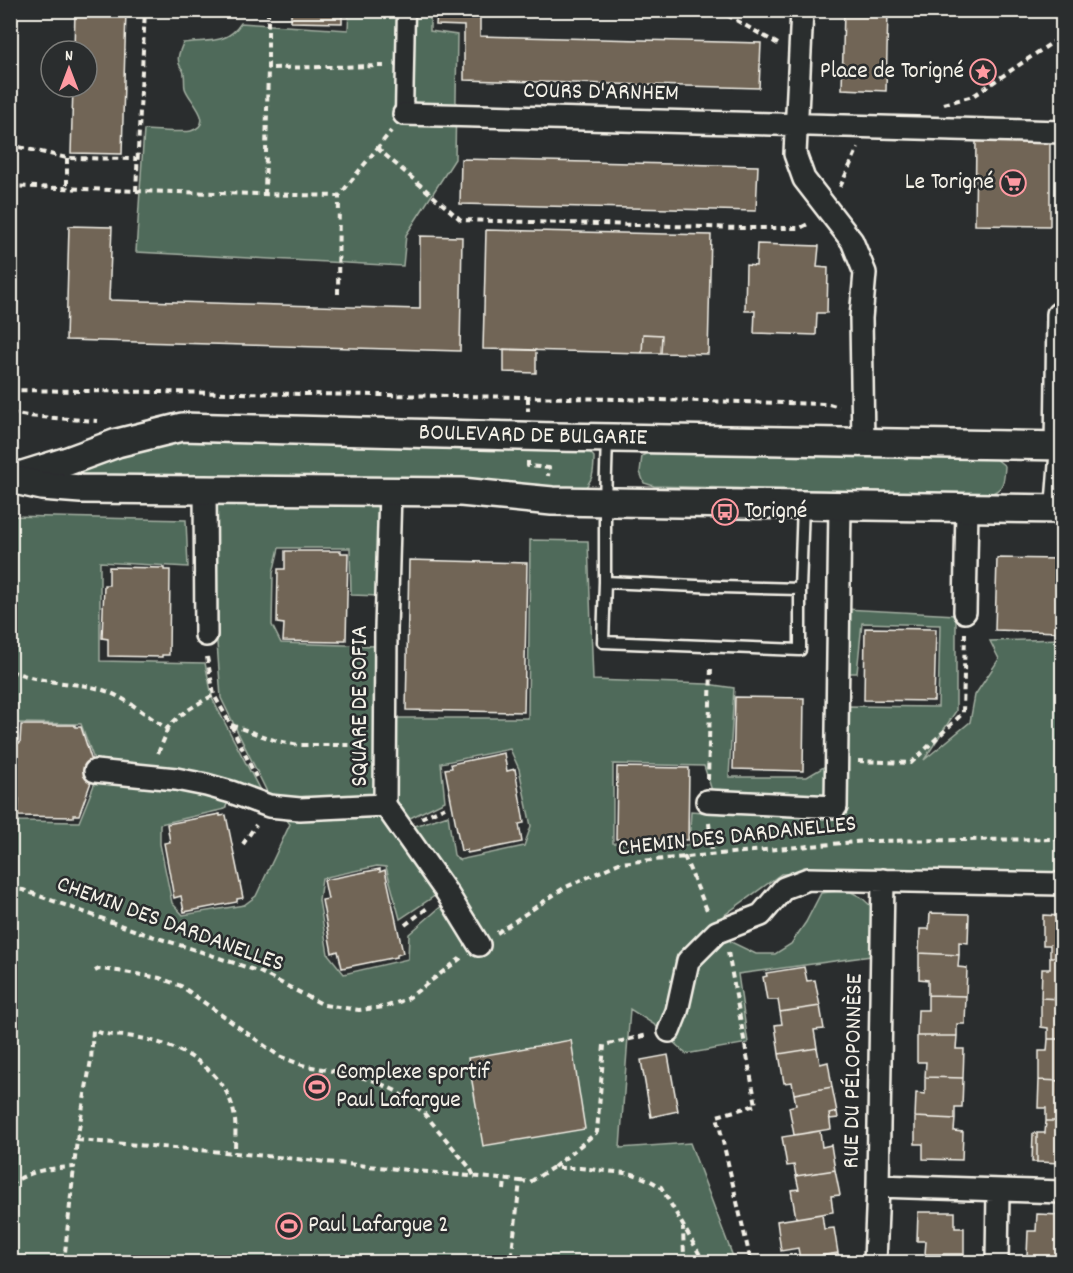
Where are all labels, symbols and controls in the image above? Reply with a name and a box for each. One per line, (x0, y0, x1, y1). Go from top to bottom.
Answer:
north arrow (39, 39, 99, 99)
text: N (65, 45, 73, 68)
place label: Place de Torigné (820, 55, 964, 89)
place icon: Place de Torigné (968, 57, 998, 87)
street label: COURS D'ARNHEM (523, 75, 679, 111)
place label: Le Torigné (905, 166, 994, 200)
supermarket icon: Le Torigné (998, 168, 1028, 198)
street label: BOULEVARD DE BULGARIE (418, 416, 648, 456)
place label: Torigné (744, 495, 807, 529)
bus stop icon: Torigné (710, 497, 740, 527)
street label: SQUARE DE SOFIA (344, 625, 378, 787)
street label: CHEMIN DES DARDANELLES (616, 808, 858, 866)
street label: CHEMIN DES DARDANELLES (52, 868, 288, 982)
street label: RUE DU PÉLOPONNÈSE (835, 973, 873, 1169)
place label: Complexe sportif Paul Lafargue (336, 1056, 490, 1118)
sports icon: Complexe sportif Paul Lafargue (302, 1072, 332, 1102)
place label: Paul Lafargue 2 (308, 1209, 449, 1243)
sports icon: Paul Lafargue 2 (274, 1211, 304, 1241)

